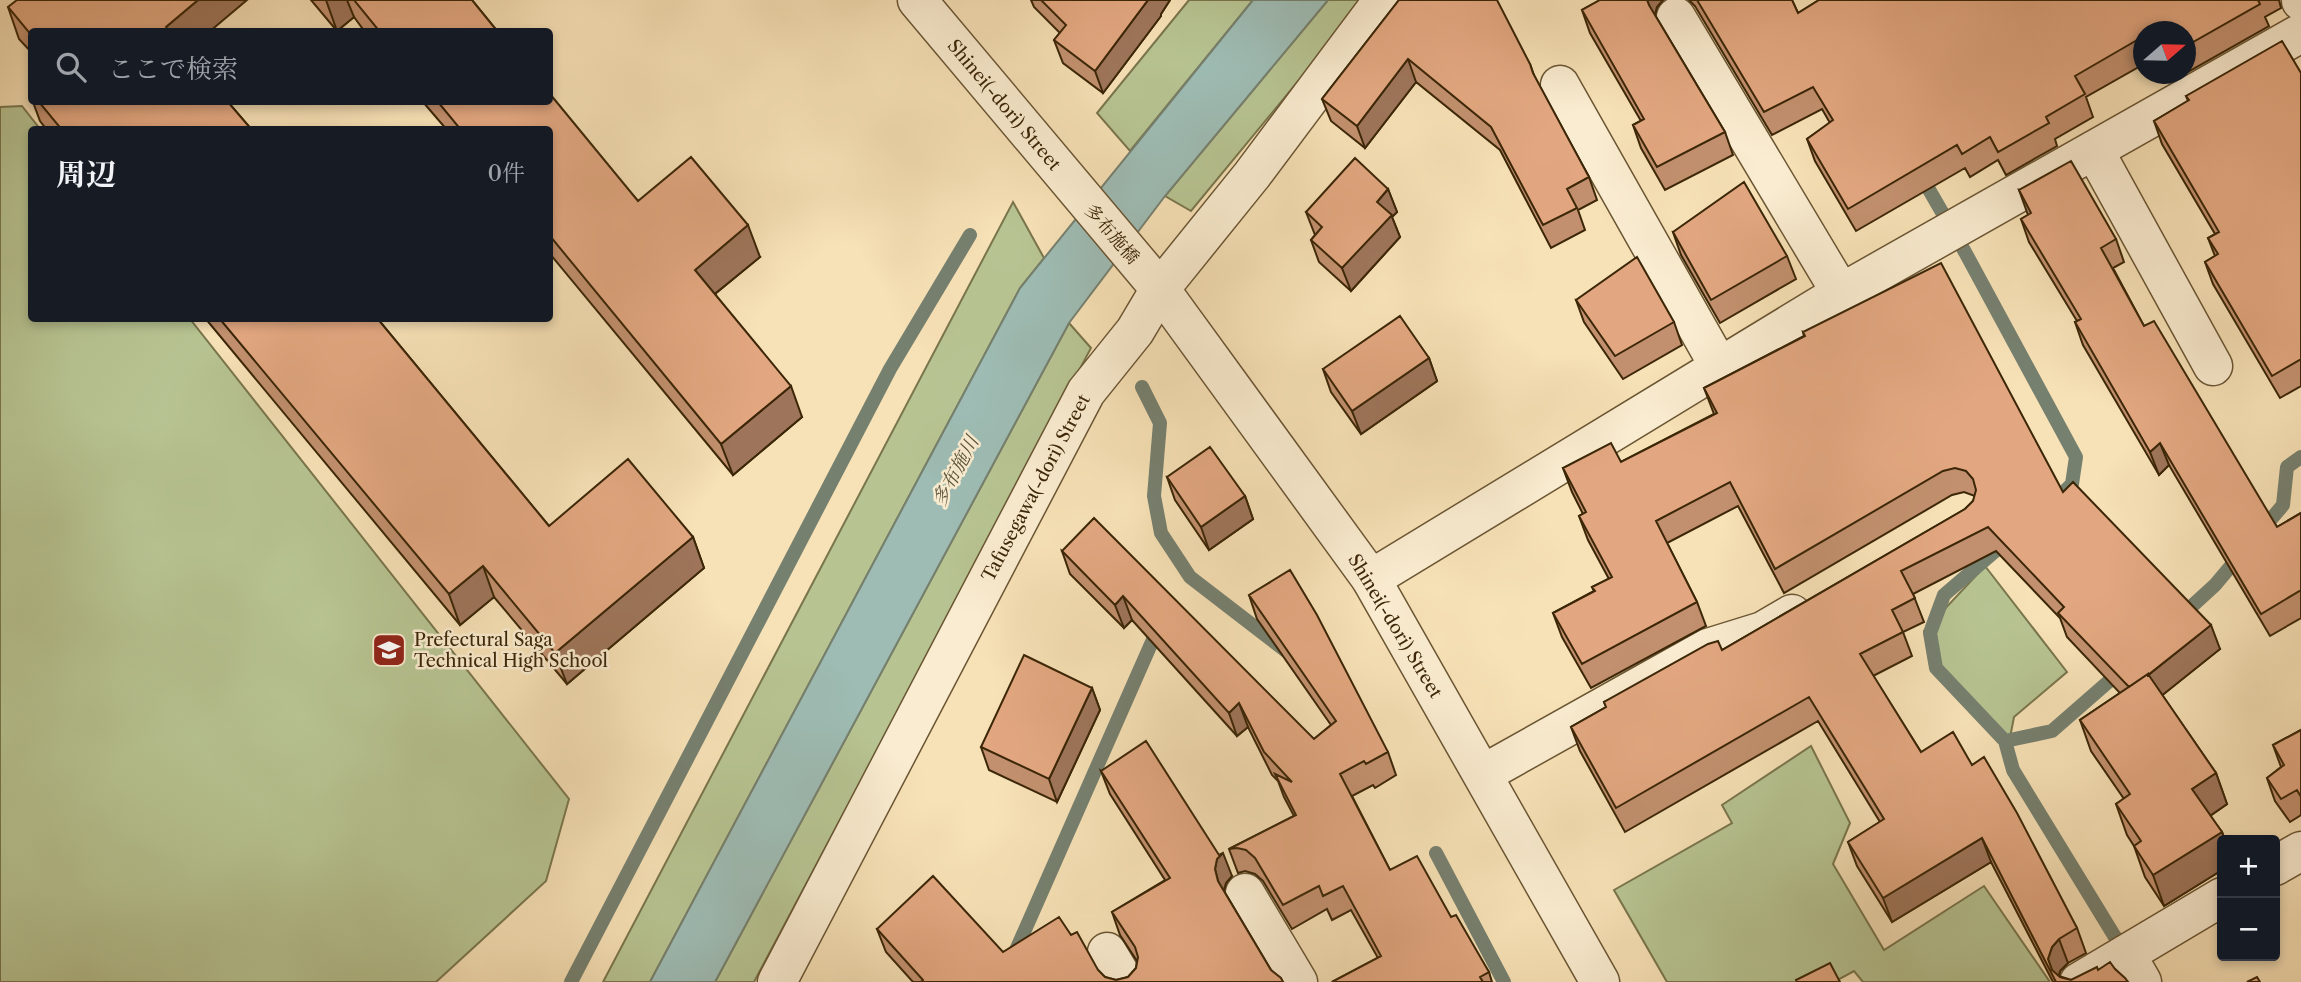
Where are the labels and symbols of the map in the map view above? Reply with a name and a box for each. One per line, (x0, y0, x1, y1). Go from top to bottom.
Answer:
north arrow (2133, 21, 2196, 84)
street label: Shinei(-dori) Street (943, 35, 1066, 176)
street label: 多布施橋 (1080, 200, 1144, 268)
street label: Tafusegawa(-dori) Street (977, 390, 1095, 585)
water label: 多布施川 (927, 431, 984, 510)
street label: Shinei(-dori) Street (1343, 550, 1447, 703)
place label: Prefectural Saga Technical High School (414, 629, 608, 672)
school or university icon: Prefectural Saga Technical High School (370, 631, 408, 669)

